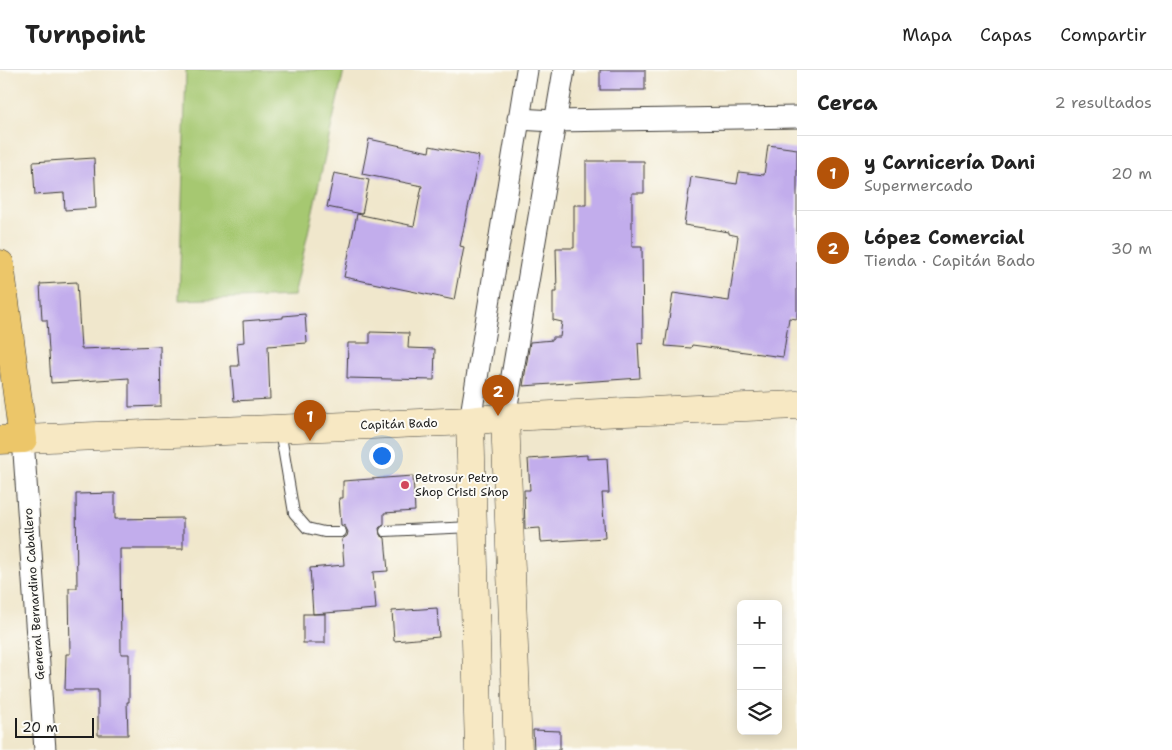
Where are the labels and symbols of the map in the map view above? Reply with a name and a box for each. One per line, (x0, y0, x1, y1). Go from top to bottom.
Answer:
pin: 2 (482, 375, 514, 416)
pin: 1 (294, 400, 326, 441)
street label: Capitán Bado (360, 415, 438, 433)
your location (369, 443, 395, 469)
place label: Petrosur Petro Shop Cristi Shop (415, 470, 509, 500)
marker: Petrosur Petro Shop Cristi Shop (399, 479, 411, 491)
street label: General Bernardino Caballero (20, 507, 48, 681)
scale bar (15, 715, 94, 738)

